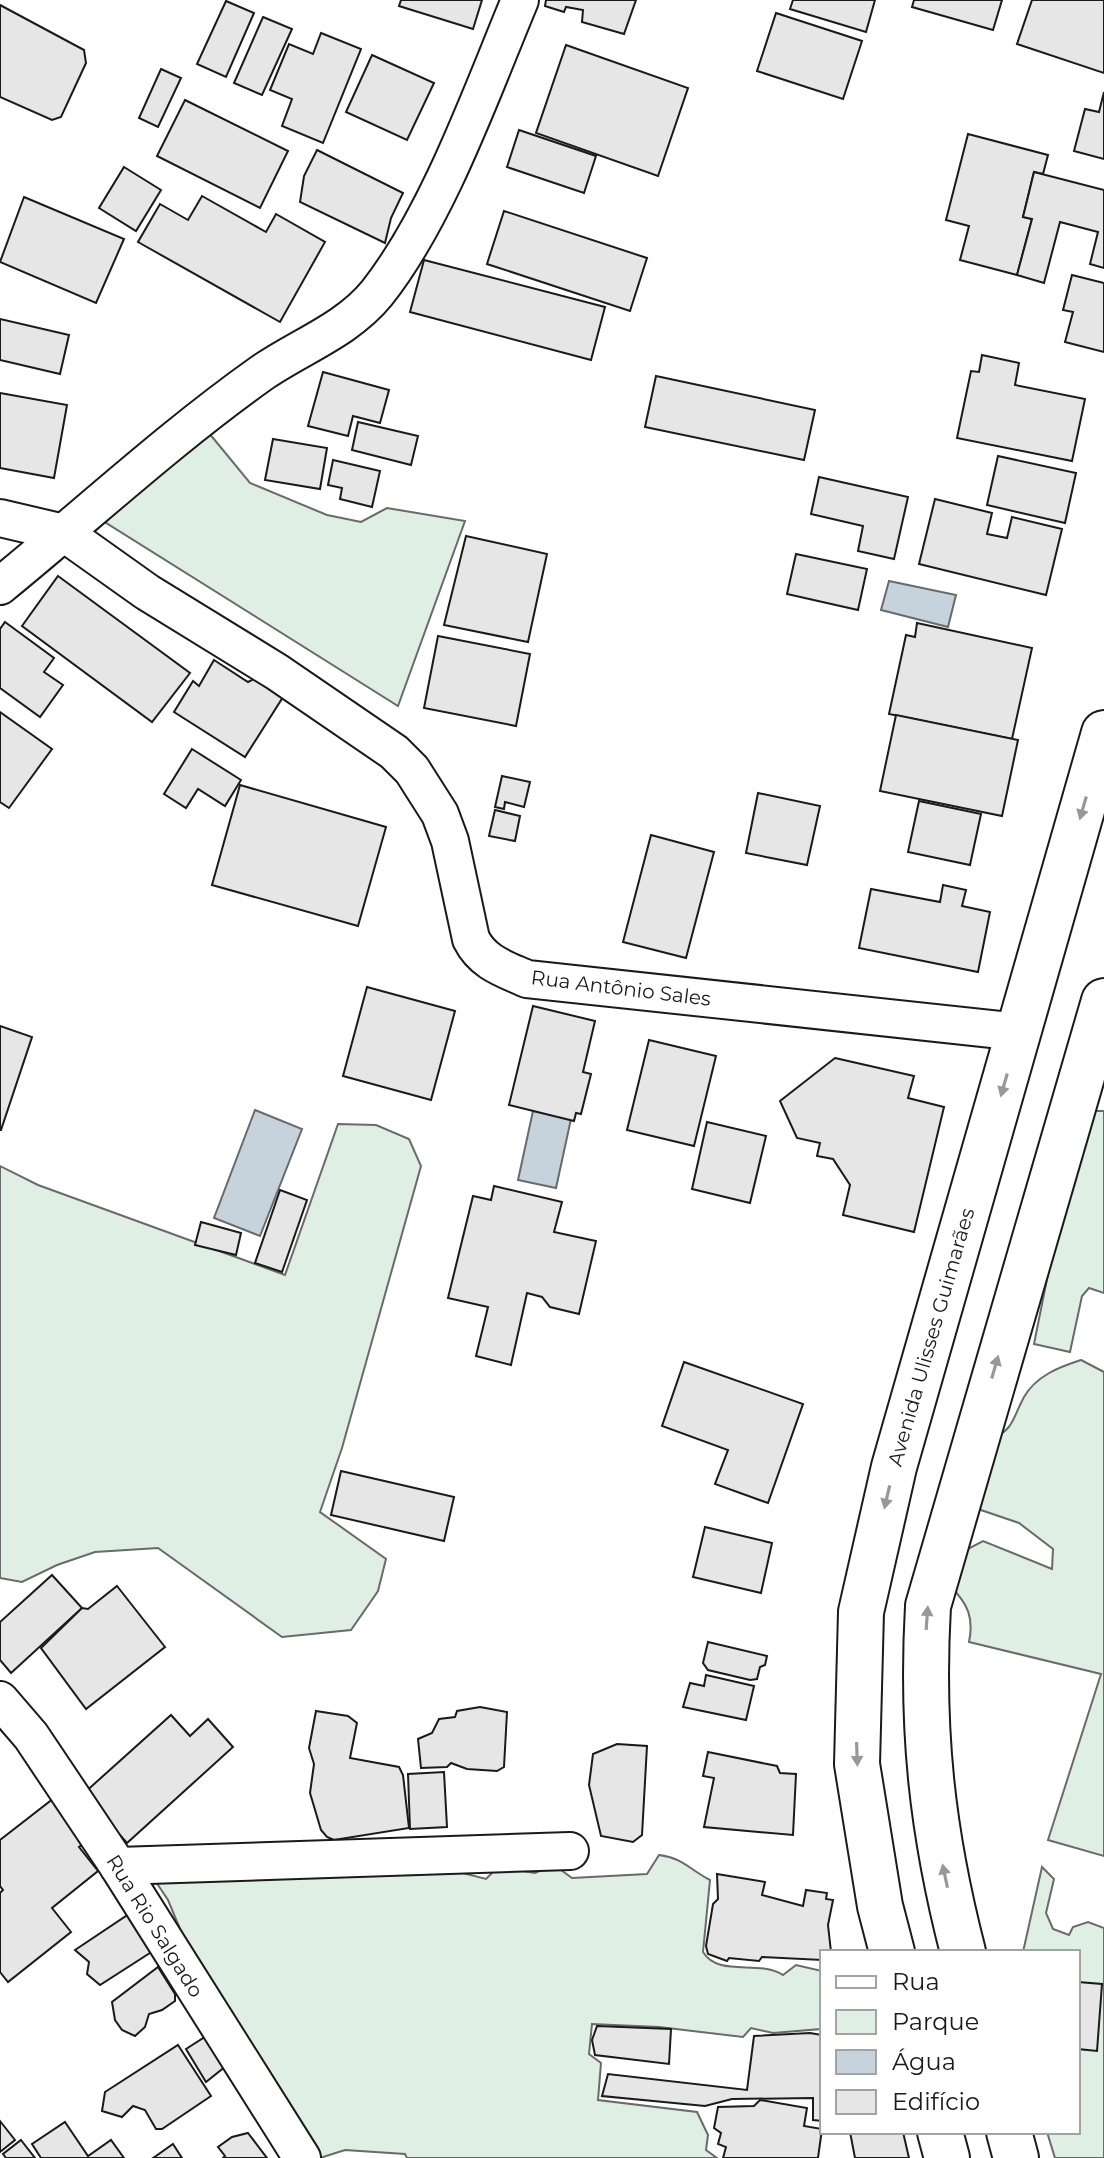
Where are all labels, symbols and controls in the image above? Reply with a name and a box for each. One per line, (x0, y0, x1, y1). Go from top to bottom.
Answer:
one-way arrow (1076, 797, 1089, 821)
street label: Rua Antônio Sales (530, 965, 713, 1011)
one-way arrow (997, 1074, 1010, 1098)
street label: Avenida Ulisses Guimarães (883, 1205, 979, 1469)
one-way arrow (989, 1355, 1002, 1379)
one-way arrow (880, 1485, 893, 1510)
one-way arrow (921, 1605, 934, 1630)
one-way arrow (851, 1742, 864, 1767)
street label: Rua Rio Salgado (101, 1850, 209, 2002)
one-way arrow (938, 1864, 951, 1889)
legend (820, 1950, 1080, 2134)
text: Rua (892, 1967, 940, 1996)
text: Parque (892, 2007, 979, 2036)
text: Água (892, 2047, 956, 2076)
text: Edifício (892, 2087, 980, 2116)

